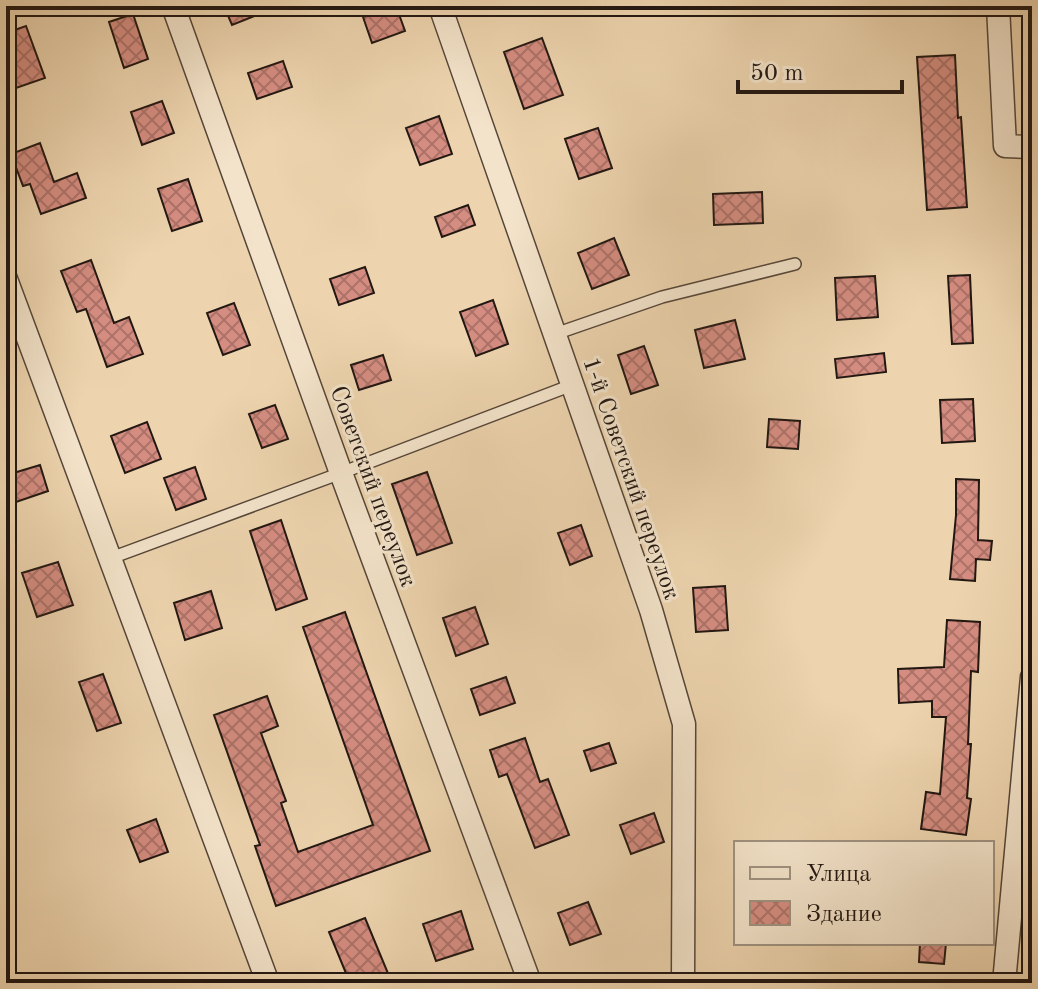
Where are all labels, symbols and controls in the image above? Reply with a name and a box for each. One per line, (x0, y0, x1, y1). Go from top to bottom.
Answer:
scale bar (738, 44, 902, 94)
text: 50 m (750, 62, 804, 86)
street label: 1-й Советский переулок (577, 354, 683, 603)
street label: Советский переулок (325, 383, 420, 590)
legend (734, 841, 994, 945)
text: Улица (806, 863, 871, 887)
text: Здание (806, 903, 882, 927)

